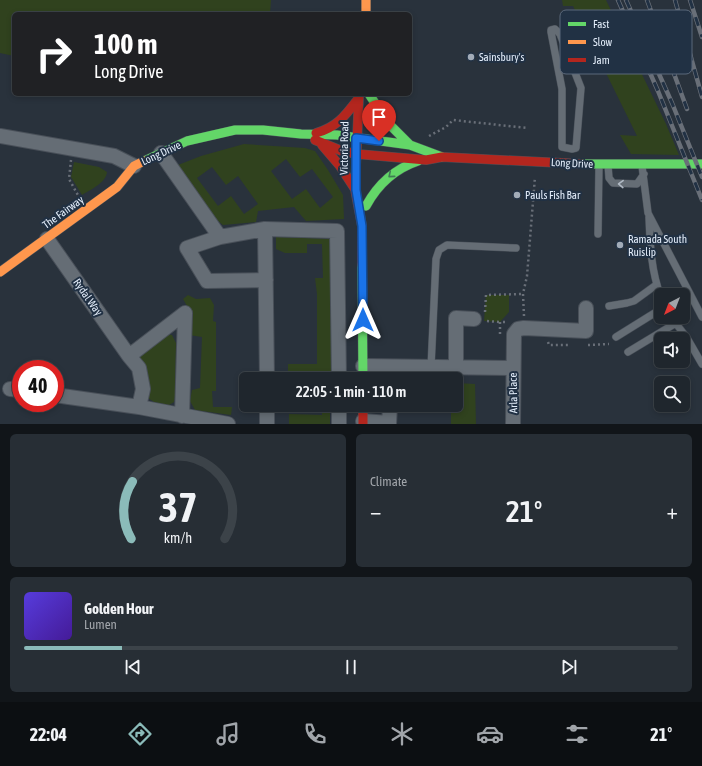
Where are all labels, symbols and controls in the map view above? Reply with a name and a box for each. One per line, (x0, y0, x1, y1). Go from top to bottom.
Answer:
legend (560, 10, 692, 74)
text: Fast (593, 18, 609, 30)
icon: right (28, 28, 80, 80)
text: 100 m (94, 28, 157, 60)
text: Slow (593, 36, 612, 48)
place label: Sainsbury's (479, 51, 525, 63)
marker: Sainsbury's (466, 52, 476, 62)
text: Jam (593, 54, 610, 66)
text: Long Drive (94, 61, 163, 82)
pin (362, 100, 396, 141)
icon: arrive (368, 106, 390, 128)
street label: Victoria Road (338, 121, 350, 175)
street label: Long Drive (139, 139, 183, 167)
street label: Long Drive (551, 156, 593, 170)
one-way arrow (388, 171, 395, 178)
one-way arrow (618, 179, 624, 188)
place label: Pauls Fish Bar (525, 189, 581, 201)
marker: Pauls Fish Bar (512, 190, 522, 200)
street label: The Fairway (40, 193, 86, 231)
place label: Ramada South Ruislip (628, 233, 687, 258)
marker: Ramada South Ruislip (615, 240, 625, 250)
street label: Rydal Way (71, 276, 105, 318)
north arrow (654, 288, 690, 324)
map controls (654, 288, 690, 412)
position arrow (342, 299, 384, 341)
button: sound (654, 332, 690, 368)
speed limit sign: 40 (12, 360, 64, 412)
street label: Arla Place (507, 373, 519, 413)
button: search (654, 376, 690, 412)
text: 22:05 · 1 min · 110 m (296, 383, 406, 400)
text: Climate (370, 474, 407, 489)
text: 37 (158, 482, 198, 530)
text: 21° (506, 494, 542, 528)
text: − (370, 498, 381, 524)
text: + (667, 498, 678, 524)
text: km/h (164, 529, 192, 545)
text: Golden Hour (84, 600, 154, 617)
text: Lumen (84, 617, 117, 632)
icon: previous (122, 656, 144, 678)
icon: pause (340, 656, 362, 678)
icon: next (558, 656, 580, 678)
icon: directions (126, 720, 154, 748)
icon: music (214, 720, 242, 748)
icon: phone (301, 720, 329, 748)
icon: climate (388, 720, 416, 748)
icon: car (476, 720, 504, 748)
icon: filters (563, 720, 591, 748)
text: 22:04 (30, 724, 67, 745)
text: 21° (650, 724, 672, 745)

